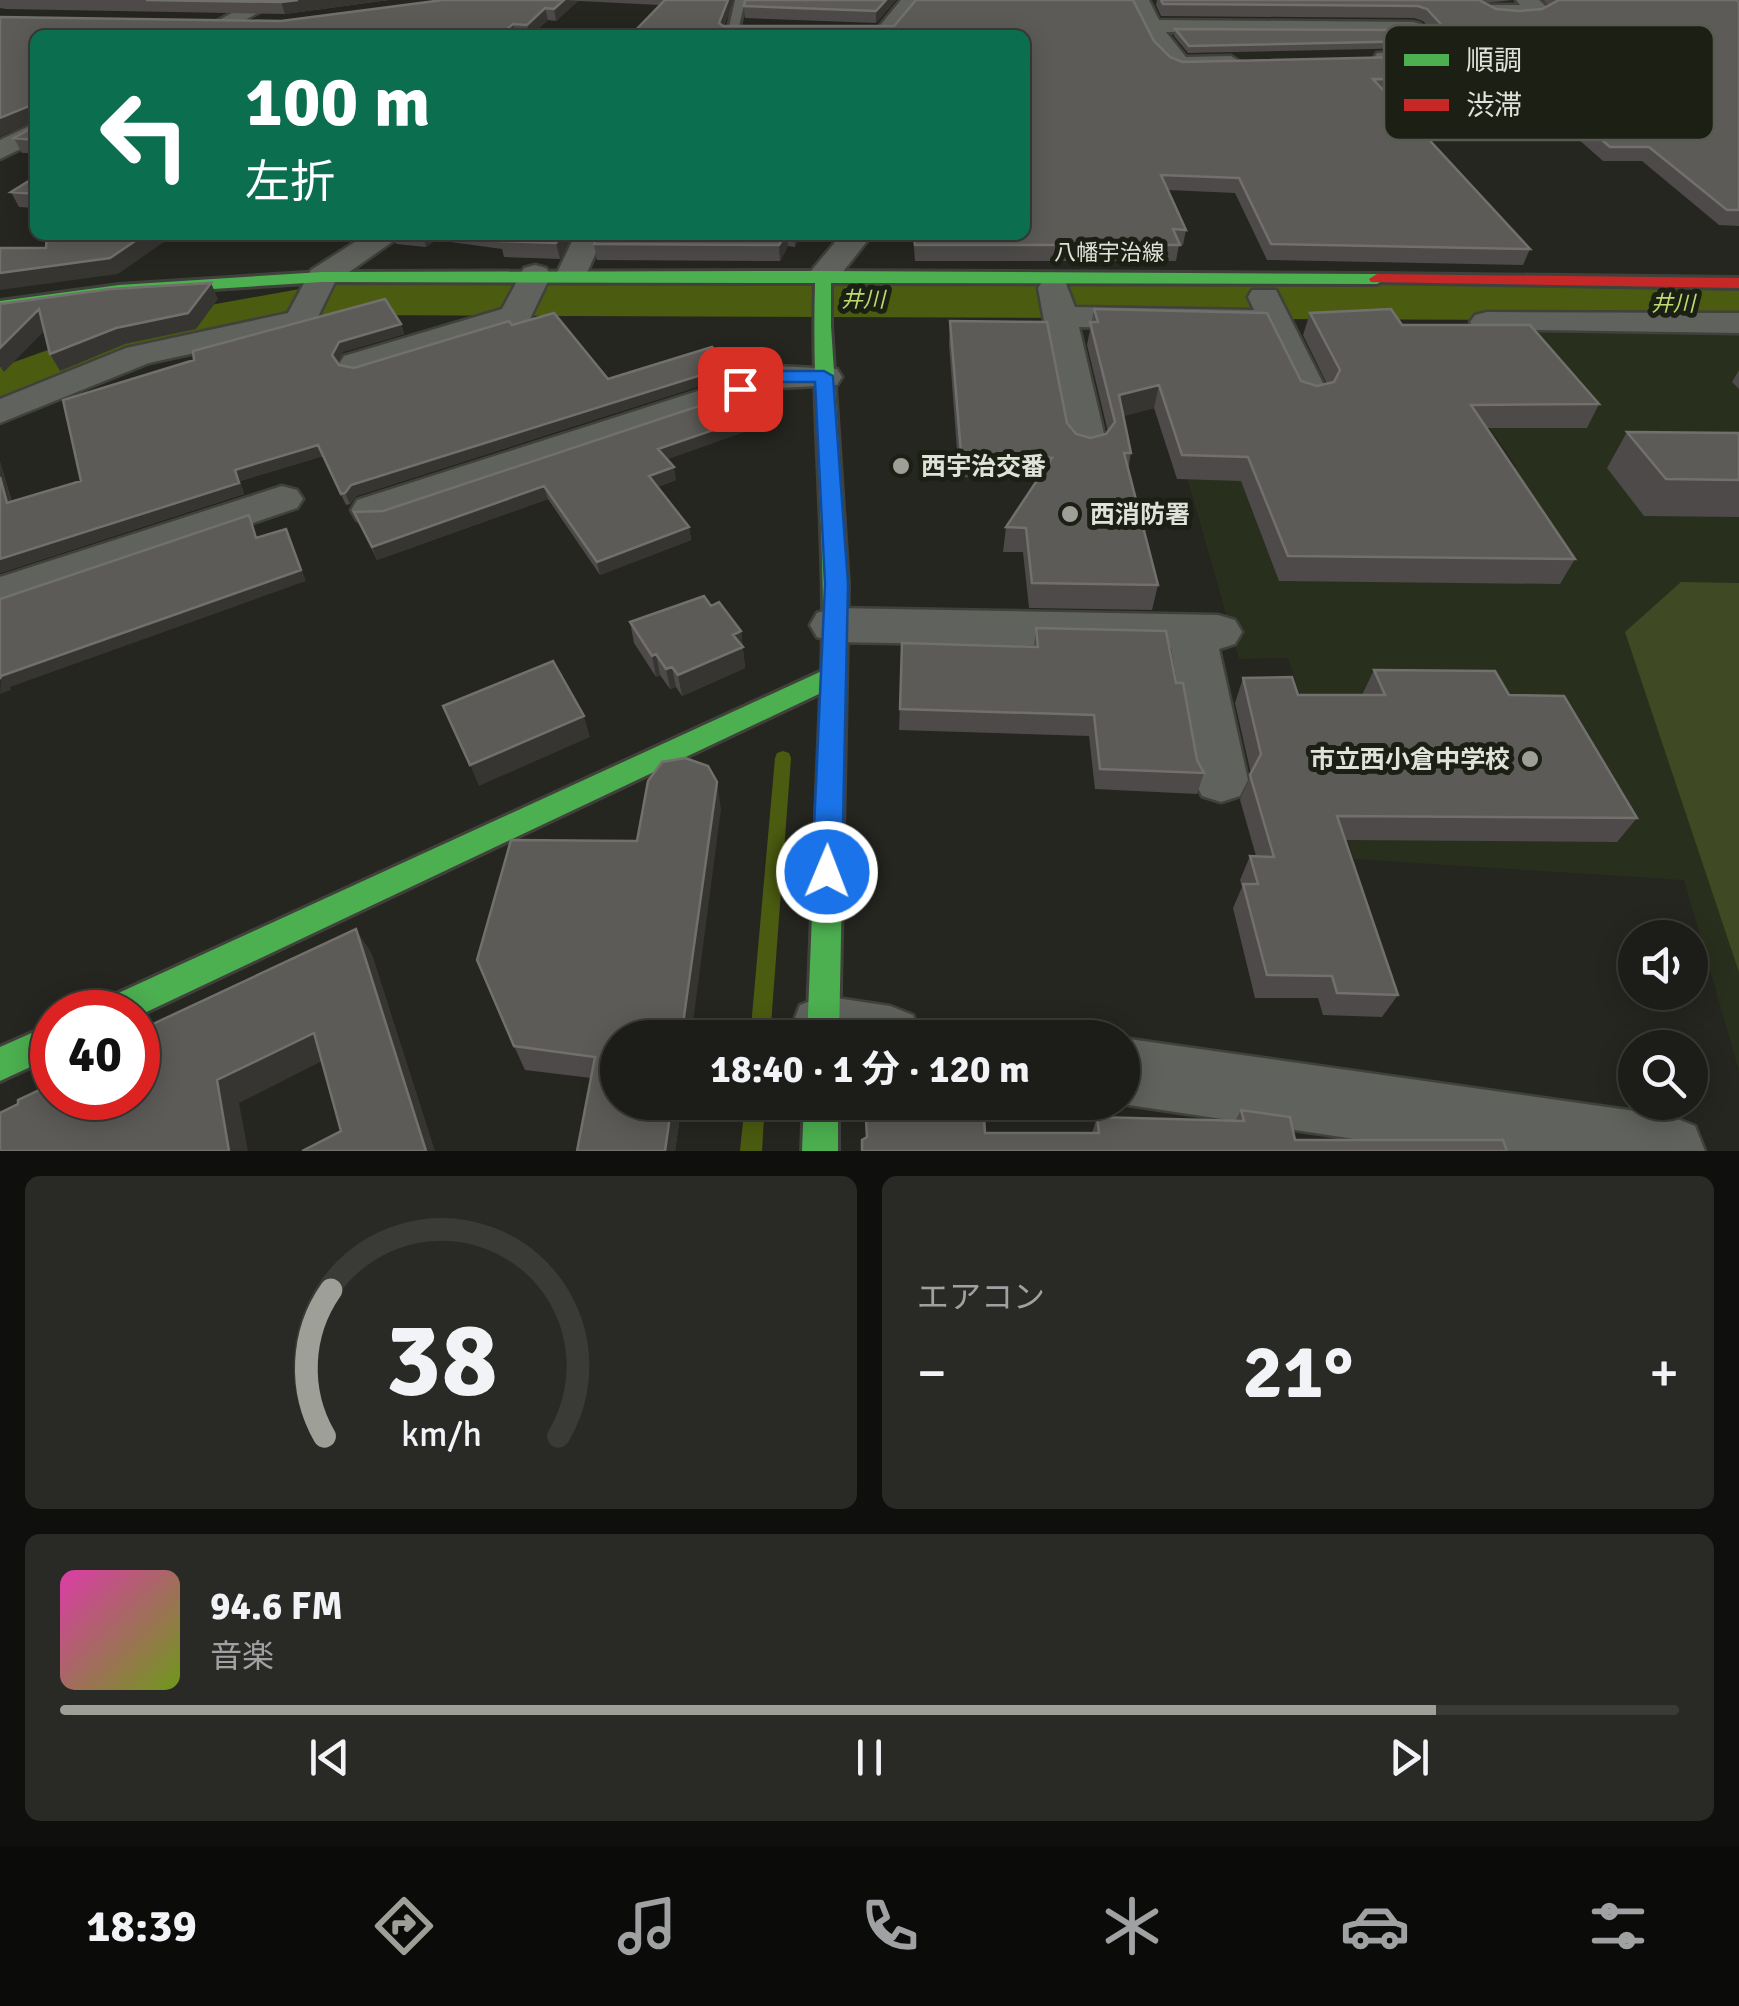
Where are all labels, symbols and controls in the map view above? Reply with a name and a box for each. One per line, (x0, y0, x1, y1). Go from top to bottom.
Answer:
legend (1384, 25, 1714, 140)
text: 順調 (1466, 44, 1522, 78)
text: 100 m (245, 59, 430, 145)
icon: left (80, 70, 210, 200)
text: 渋滞 (1466, 89, 1522, 123)
text: 左折 (245, 155, 335, 210)
street label: 八幡宇治線 (1054, 239, 1164, 266)
water label: 井川 (841, 286, 887, 313)
water label: 井川 (1651, 290, 1697, 317)
pin (698, 347, 783, 432)
icon: arrive (713, 362, 768, 417)
place label: 西宇治交番 (921, 451, 1046, 482)
marker: 西宇治交番 (890, 455, 912, 477)
place label: 西消防署 (1090, 499, 1190, 530)
marker: 西消防署 (1059, 503, 1081, 525)
place label: 市立西小倉中学校 (1310, 744, 1510, 775)
marker: 市立西小倉中学校 (1519, 748, 1541, 770)
position arrow (775, 820, 879, 924)
map controls (1618, 920, 1708, 1120)
button: sound (1618, 920, 1708, 1010)
speed limit sign: 40 (30, 990, 160, 1120)
button: search (1618, 1030, 1708, 1120)
text: 18:40 · 1 分 · 120 m (710, 1046, 1030, 1093)
text: エアコン (917, 1278, 1045, 1317)
text: 38 (385, 1296, 497, 1424)
text: 21° (1243, 1326, 1354, 1419)
text: − (917, 1339, 947, 1407)
text: + (1649, 1339, 1679, 1407)
text: km/h (401, 1412, 481, 1456)
text: 94.6 FM (210, 1583, 343, 1630)
text: 音楽 (210, 1637, 274, 1676)
icon: previous (302, 1730, 357, 1785)
icon: pause (842, 1730, 897, 1785)
icon: next (1382, 1730, 1437, 1785)
icon: directions (369, 1891, 439, 1961)
icon: music (612, 1891, 682, 1961)
icon: phone (855, 1891, 925, 1961)
icon: climate (1097, 1891, 1167, 1961)
icon: car (1340, 1891, 1410, 1961)
icon: filters (1583, 1891, 1653, 1961)
text: 18:39 (86, 1899, 197, 1954)

